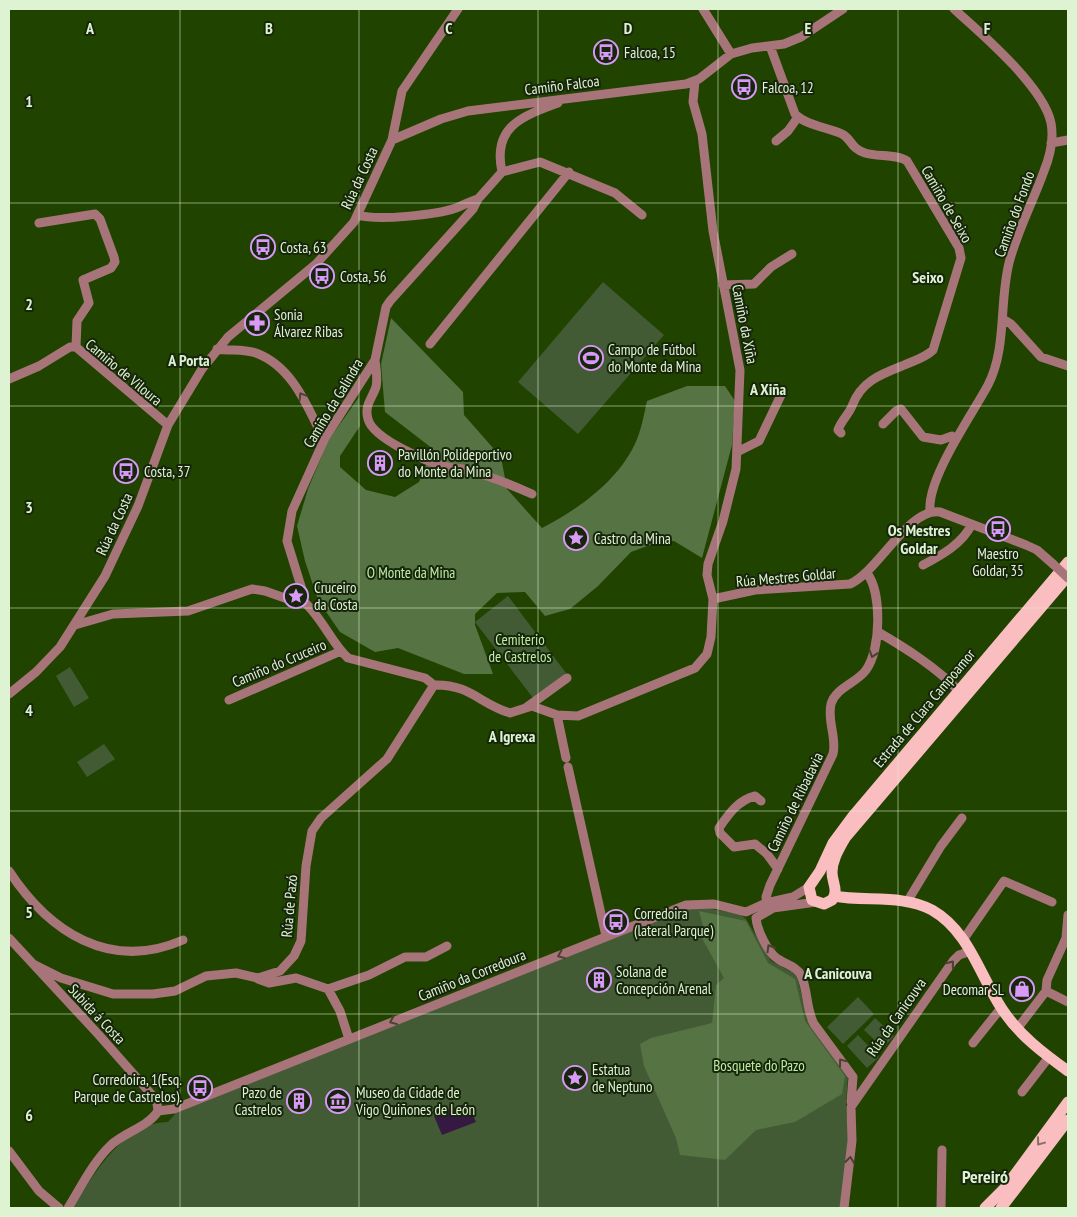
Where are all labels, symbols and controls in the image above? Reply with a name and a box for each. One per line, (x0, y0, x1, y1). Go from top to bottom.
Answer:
text: A (85, 18, 95, 38)
text: B (265, 18, 273, 38)
text: C (445, 18, 453, 38)
text: D (624, 18, 633, 38)
text: E (805, 18, 812, 38)
text: F (984, 18, 991, 38)
bus stop icon: Falcoa, 15 (593, 39, 619, 65)
place label: Falcoa, 15 (624, 43, 676, 62)
street label: Camiño Falcoa (524, 71, 600, 99)
bus stop icon: Falcoa, 12 (731, 74, 757, 100)
place label: Falcoa, 12 (762, 78, 814, 97)
text: 1 (25, 91, 33, 111)
street label: Rúa da Costa (336, 144, 382, 212)
street label: Camiño de Seixo (917, 162, 977, 246)
street label: Camiño do Fondo (990, 168, 1038, 260)
bus stop icon: Costa, 63 (250, 234, 276, 260)
place label: Costa, 63 (280, 238, 327, 257)
bus stop icon: Costa, 56 (309, 263, 335, 289)
place label: Costa, 56 (340, 267, 387, 286)
district label: Seixo (912, 267, 944, 287)
street label: Camiño da Xiña (728, 283, 762, 365)
text: 2 (25, 294, 33, 314)
place label: Sonia Álvarez Ribas (274, 305, 343, 341)
pharmacy icon: Sonia Álvarez Ribas (244, 310, 270, 336)
street label: Camiño de Viloura (82, 334, 166, 410)
place label: Campo de Fútbol do Monte da Mina (608, 340, 701, 376)
sports icon: Campo de Fútbol do Monte da Mina (578, 345, 604, 371)
district label: A Porta (167, 350, 210, 370)
street label: Camiño da Galindra (299, 355, 367, 451)
district label: A Xiña (749, 379, 786, 399)
one-way arrow (298, 392, 308, 401)
place label: Pavillón Polideportivo do Monte da Mina (398, 445, 512, 481)
building icon: Pavillón Polideportivo do Monte da Mina (367, 450, 393, 476)
bus stop icon: Costa, 37 (113, 458, 139, 484)
place label: Costa, 37 (144, 462, 191, 481)
street label: Rúa da Costa (91, 490, 137, 558)
text: 3 (25, 497, 33, 517)
bus stop icon: Maestro Goldar, 35 (985, 516, 1011, 542)
district label: Os Mestres Goldar (888, 520, 951, 558)
place icon: Castro da Mina (563, 525, 589, 551)
place label: Castro da Mina (594, 529, 671, 548)
place label: Maestro Goldar, 35 (972, 544, 1024, 580)
park label: O Monte da Mina (367, 563, 455, 582)
street label: Rúa Mestres Goldar (735, 563, 838, 591)
place label: Cruceiro da Costa (314, 578, 358, 614)
place icon: Cruceiro da Costa (283, 583, 309, 609)
park label: Cemiterio de Castrelos (488, 630, 552, 666)
street label: Camiño do Cruceiro (229, 635, 329, 691)
street label: Estrada de Clara Campoamor (869, 644, 980, 771)
one-way arrow (869, 649, 879, 658)
text: 4 (25, 700, 33, 720)
district label: A Igrexa (488, 726, 536, 746)
street label: Camiño de Ribadavia (763, 749, 827, 855)
street label: Rúa de Pazó (277, 874, 301, 938)
text: 5 (25, 902, 33, 922)
place label: Corredoira (lateral Parque) (634, 904, 714, 940)
bus stop icon: Corredoira (lateral Parque) (603, 909, 629, 935)
street label: Camiño da Corredoura (415, 945, 529, 1005)
one-way arrow (766, 945, 776, 954)
one-way arrow (557, 949, 565, 959)
one-way arrow (945, 961, 953, 970)
place label: Solana de Concepción Arenal (616, 962, 712, 998)
district label: A Canicouva (803, 963, 872, 983)
building icon: Solana de Concepción Arenal (586, 967, 612, 993)
street label: Rúa da Canicouva (862, 974, 930, 1060)
shop icon: Decomar SL (1009, 976, 1035, 1002)
street label: Subida á Costa (64, 980, 130, 1048)
place label: Decomar SL (943, 980, 1005, 999)
one-way arrow (390, 1016, 398, 1026)
park label: Bosquete do Pazo (713, 1056, 805, 1075)
one-way arrow (840, 1059, 848, 1068)
place label: Estatua de Neptuno (592, 1060, 652, 1096)
place icon: Estatua de Neptuno (562, 1065, 588, 1091)
place label: Corredoira, 1(Esq. Parque de Castrelos). (74, 1070, 182, 1106)
bus stop icon: Corredoira, 1(Esq. Parque de Castrelos). (187, 1075, 213, 1101)
place label: Pazo de Castrelos (235, 1083, 282, 1119)
place label: Museo da Cidade de Vigo Quiñones de León (355, 1083, 475, 1119)
building icon: Pazo de Castrelos (286, 1088, 312, 1114)
museum icon: Museo da Cidade de Vigo Quiñones de León (325, 1088, 351, 1114)
text: 6 (25, 1105, 33, 1125)
one-way arrow (1037, 1136, 1045, 1145)
one-way arrow (844, 1156, 855, 1164)
district label: Pereiró (962, 1165, 1008, 1188)

